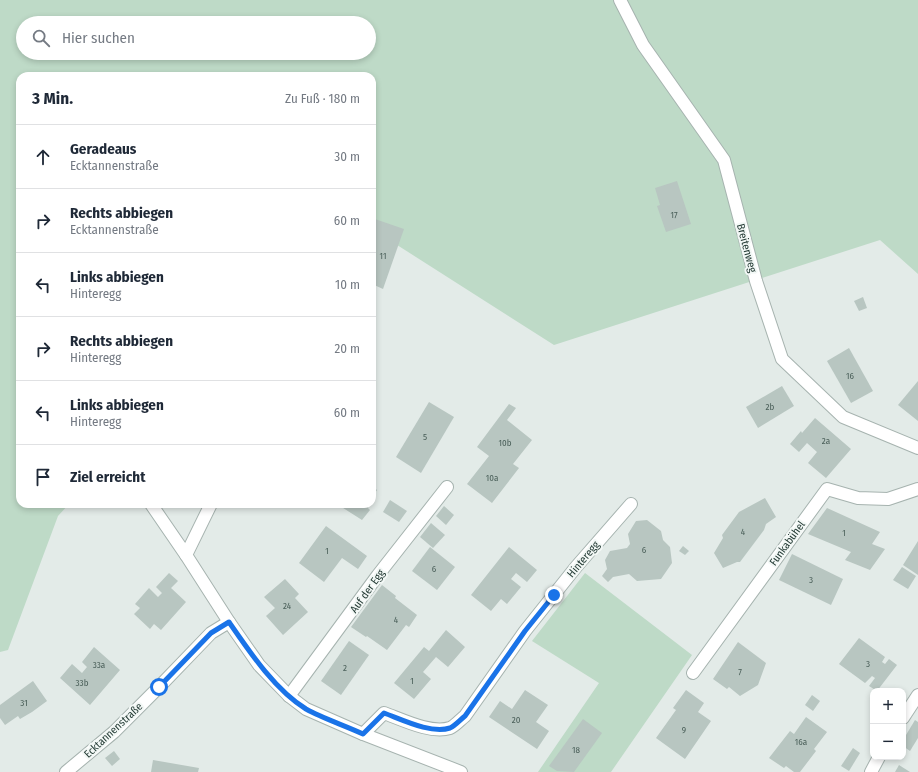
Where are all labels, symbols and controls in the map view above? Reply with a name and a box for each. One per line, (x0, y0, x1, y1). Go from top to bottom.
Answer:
search box (16, 16, 376, 60)
icon: search (30, 27, 52, 49)
text: Hier suchen (62, 29, 135, 47)
text: 3 Min. (32, 88, 73, 109)
text: Zu Fuß · 180 m (285, 91, 360, 106)
text: Geradeaus (70, 140, 136, 158)
icon: ahead (32, 146, 54, 168)
text: 30 m (334, 149, 360, 164)
text: Ecktannenstraße (70, 158, 159, 173)
text: Rechts abbiegen (70, 204, 173, 222)
icon: right (32, 210, 54, 232)
house number: 17 (670, 210, 678, 220)
text: 60 m (334, 213, 360, 228)
text: Ecktannenstraße (70, 222, 159, 237)
street label: Breitenweg (734, 222, 760, 275)
house number: 11 (380, 251, 386, 261)
text: Links abbiegen (70, 268, 164, 286)
icon: left (32, 274, 54, 296)
text: 10 m (335, 277, 360, 292)
text: Hinteregg (70, 286, 121, 301)
text: Rechts abbiegen (70, 332, 173, 350)
icon: right (32, 338, 54, 360)
text: 20 m (334, 341, 360, 356)
text: Hinteregg (70, 350, 121, 365)
house number: 16 (846, 371, 855, 381)
text: Links abbiegen (70, 396, 164, 414)
icon: left (32, 402, 54, 424)
house number: 2b (766, 402, 775, 412)
text: 60 m (334, 405, 360, 420)
text: Hinteregg (70, 414, 121, 429)
house number: 5 (423, 432, 427, 442)
house number: 2a (822, 436, 831, 446)
house number: 10b (499, 438, 512, 448)
icon: arrive (32, 466, 54, 488)
text: Ziel erreicht (70, 468, 145, 486)
house number: 10a (486, 473, 499, 483)
street label: Funkabühel (767, 518, 808, 568)
house number: 4 (741, 527, 746, 537)
house number: 1 (842, 528, 846, 538)
street label: Hinteregg (564, 538, 603, 580)
house number: 6 (642, 545, 647, 555)
house number: 1 (325, 546, 329, 556)
house number: 6 (432, 564, 437, 574)
street label: Auf der Egg (347, 566, 388, 616)
house number: 3 (809, 575, 813, 585)
route end (545, 586, 563, 604)
house number: 24 (283, 601, 292, 611)
house number: 4 (394, 615, 399, 625)
house number: 3 (866, 659, 870, 669)
house number: 33a (93, 660, 106, 670)
house number: 2 (343, 663, 347, 673)
house number: 7 (738, 667, 742, 677)
house number: 1 (410, 676, 414, 686)
house number: 33b (76, 678, 89, 688)
route start (150, 678, 168, 696)
map controls (870, 688, 906, 760)
button: + (870, 688, 906, 724)
house number: 31 (20, 698, 28, 708)
street label: Ecktannenstraße (81, 700, 145, 761)
house number: 20 (512, 715, 521, 725)
button: − (870, 724, 906, 760)
house number: 9 (682, 725, 686, 735)
house number: 16a (795, 737, 808, 747)
house number: 18 (572, 745, 581, 755)

